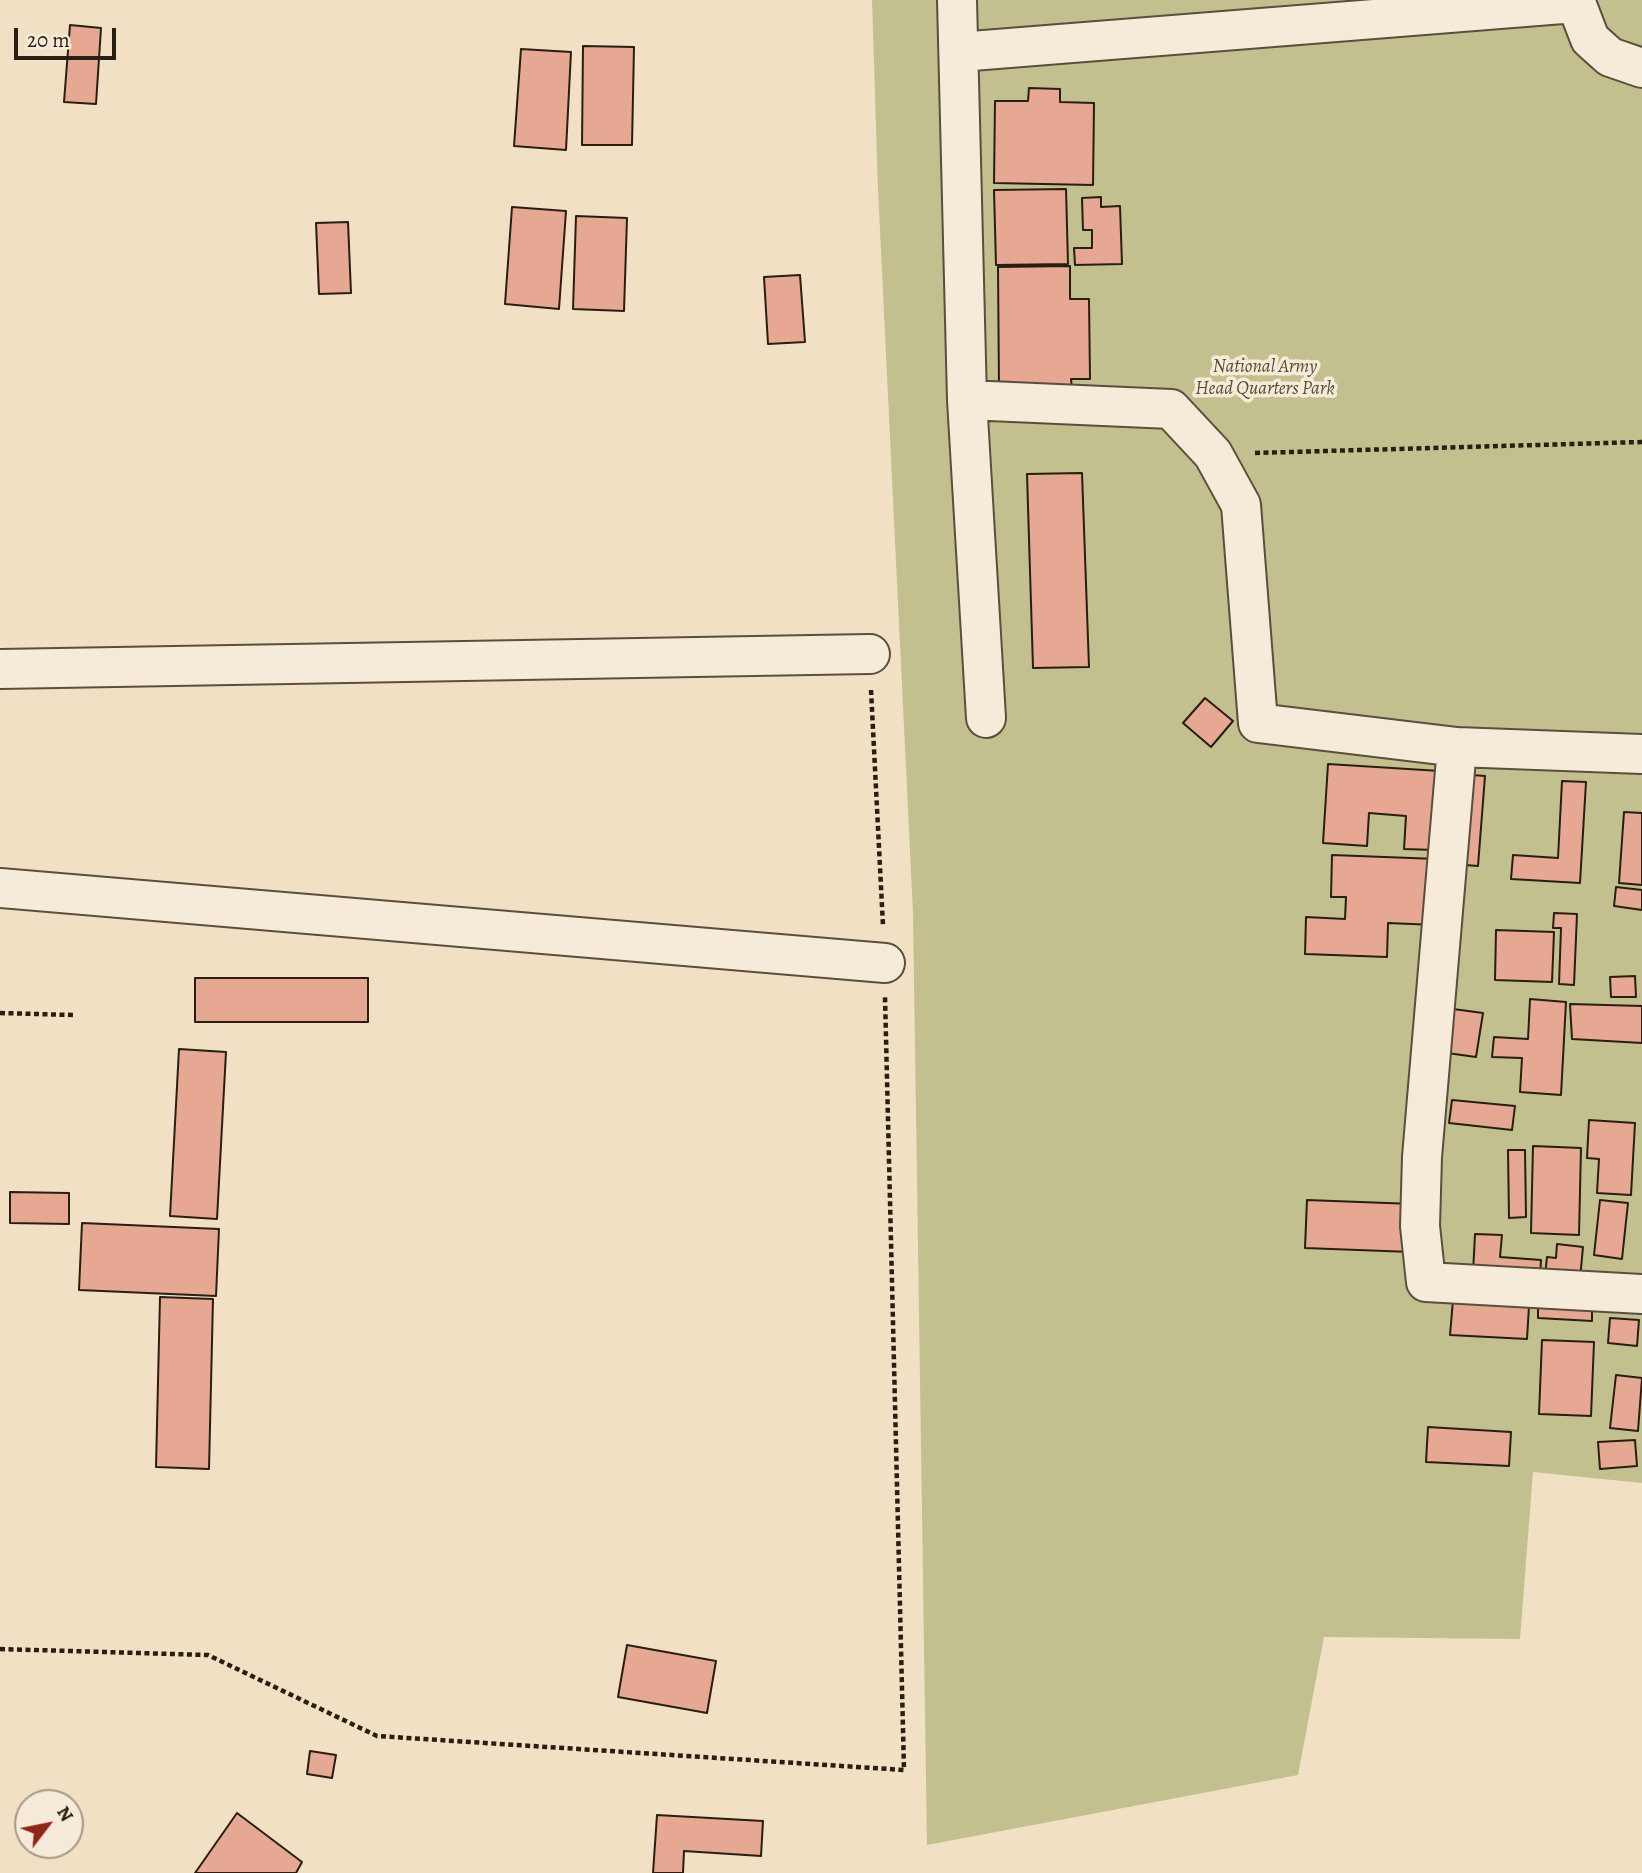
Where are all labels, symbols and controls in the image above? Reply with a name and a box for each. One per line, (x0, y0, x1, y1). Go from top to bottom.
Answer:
scale bar (18, 14, 119, 58)
text: 20 m (27, 26, 70, 54)
park label: National Army Head Quarters Park (1195, 356, 1335, 400)
north arrow (14, 1789, 84, 1859)
text: N (50, 1801, 80, 1827)

